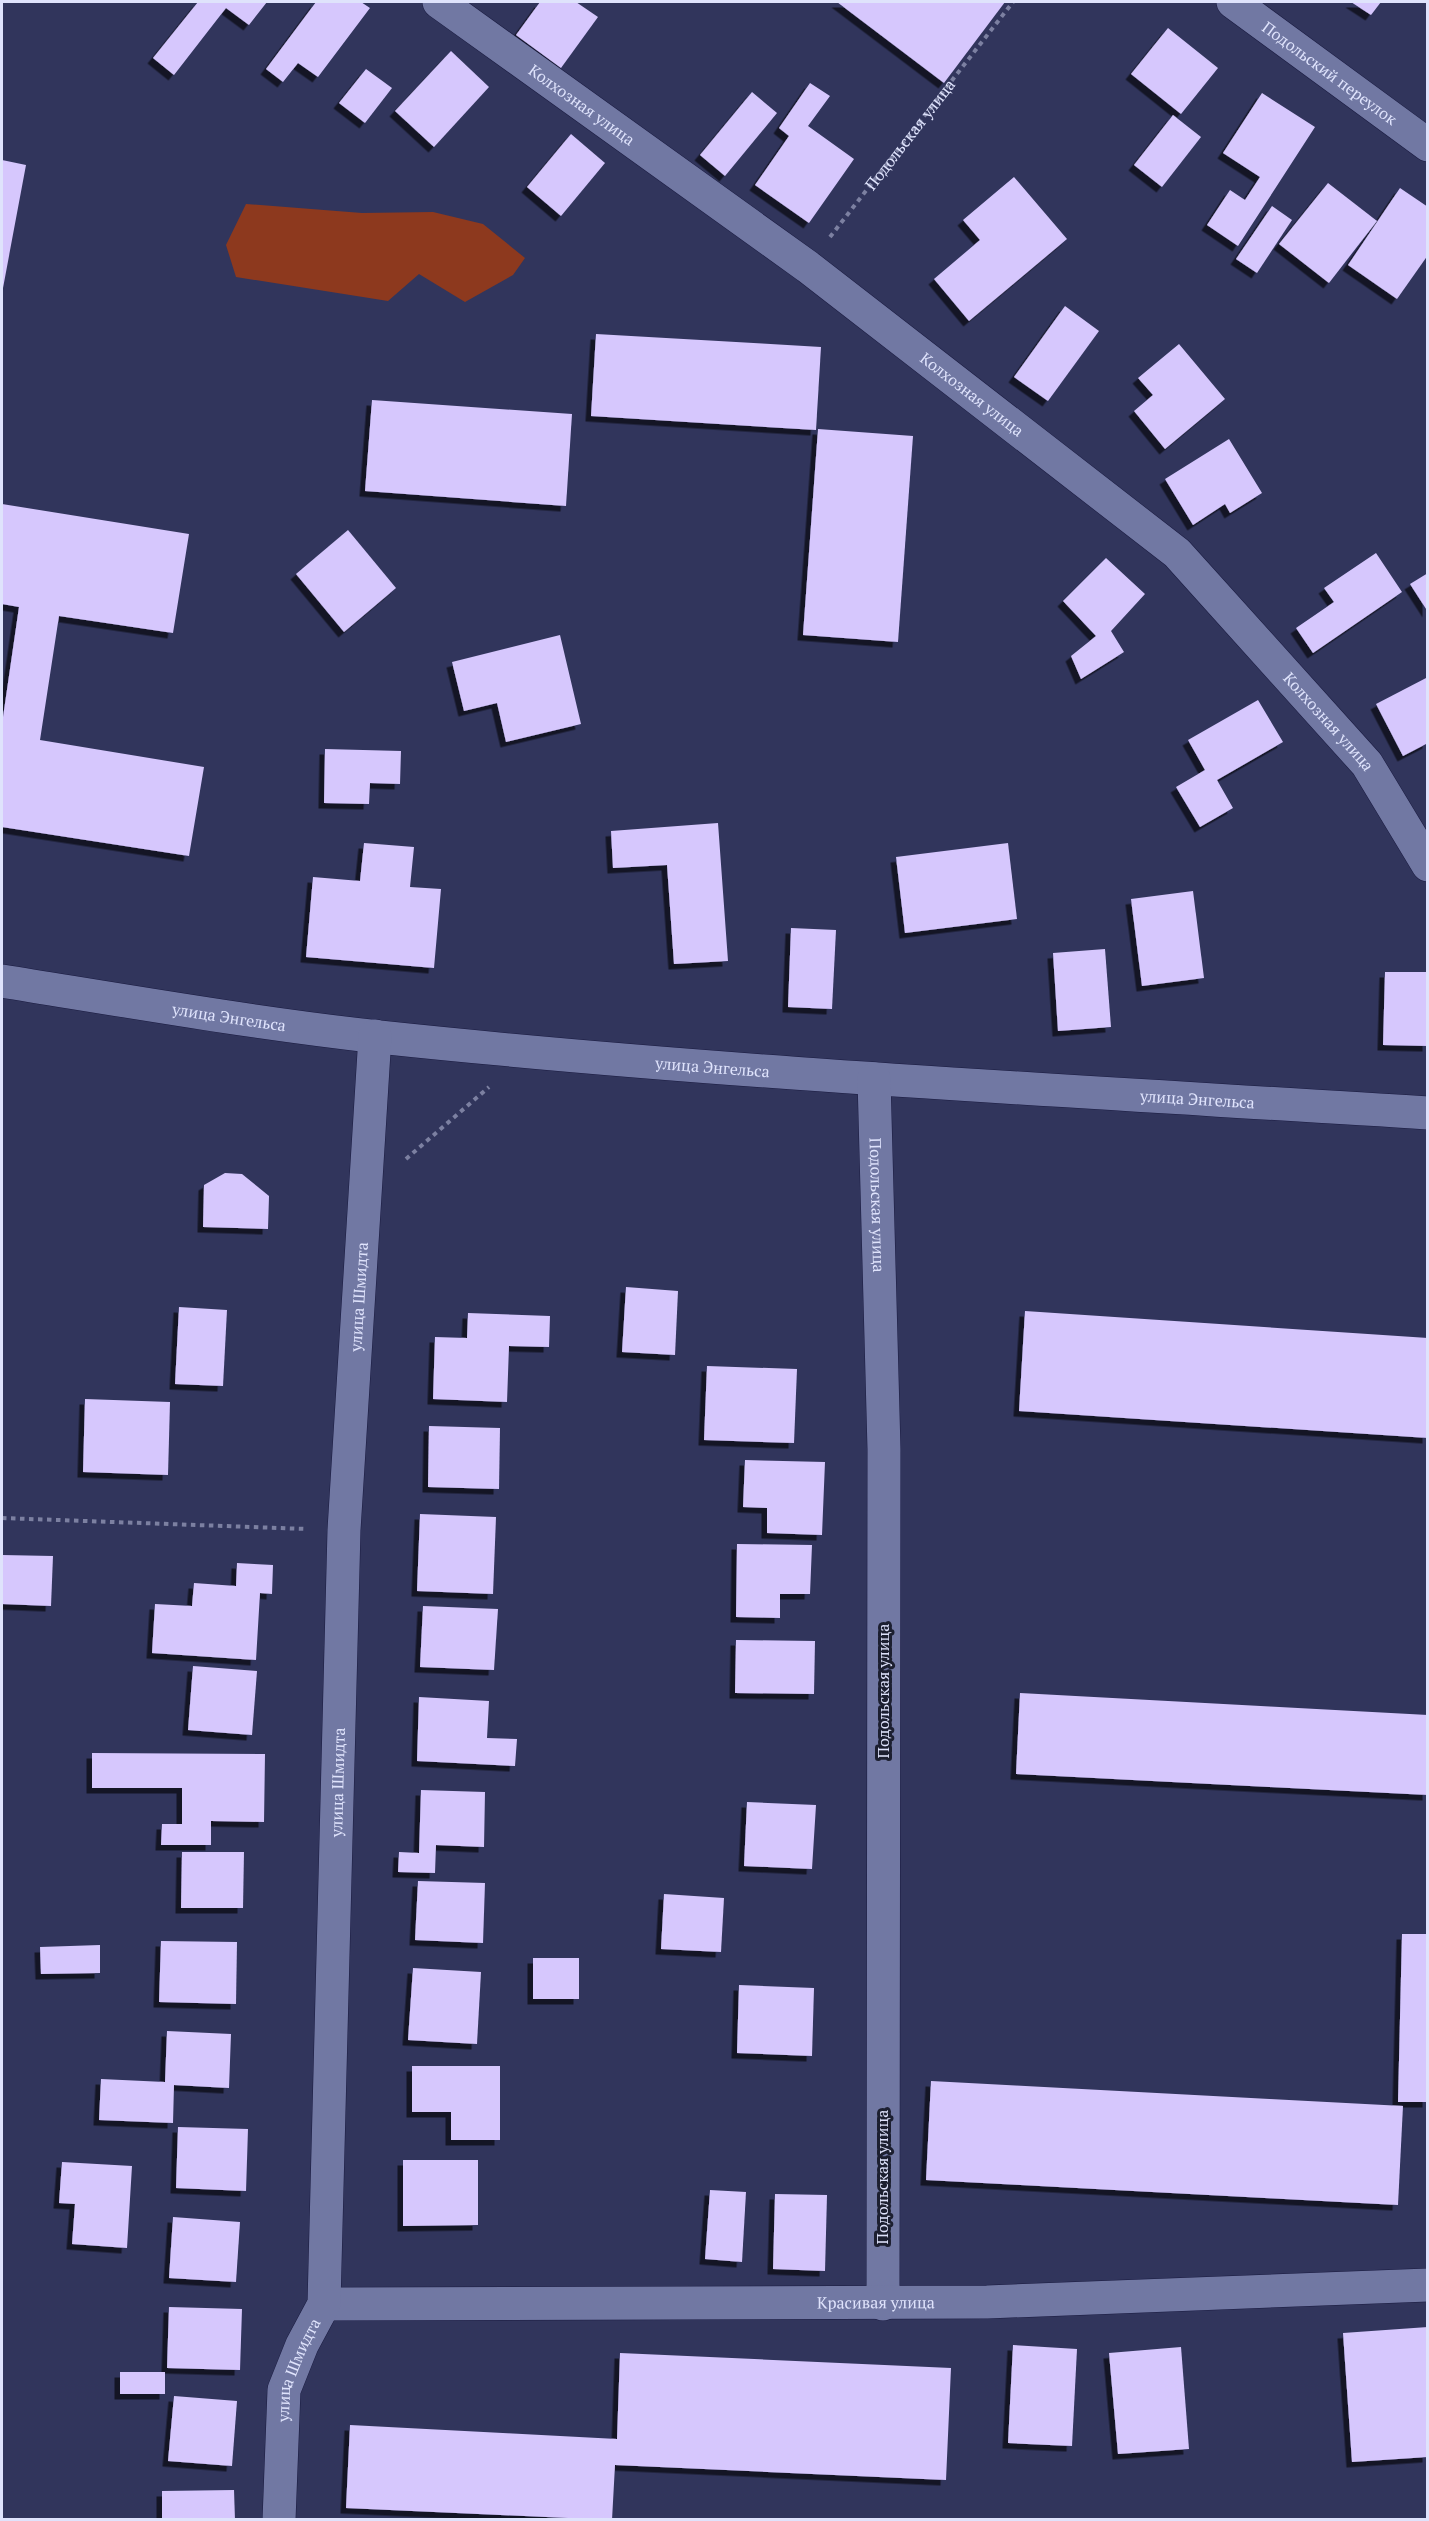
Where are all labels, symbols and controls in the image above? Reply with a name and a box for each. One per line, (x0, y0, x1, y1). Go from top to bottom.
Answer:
street label: Подольский переулок (1258, 16, 1402, 130)
street label: Колхозная улица (524, 59, 640, 150)
street label: Подольская улица (860, 74, 960, 194)
street label: Колхозная улица (916, 347, 1029, 442)
street label: Колхозная улица (1278, 667, 1379, 775)
street label: улица Энгельса (170, 997, 287, 1036)
street label: улица Энгельса (653, 1052, 771, 1082)
street label: улица Энгельса (1138, 1084, 1255, 1113)
street label: Подольская улица (865, 1137, 890, 1273)
street label: улица Шмидта (344, 1241, 373, 1353)
street label: Подольская улица (872, 1624, 894, 1758)
street label: улица Шмидта (325, 1727, 350, 1838)
street label: Подольская улица (871, 2110, 893, 2244)
street label: Красивая улица (817, 2291, 935, 2314)
street label: улица Шмидта (272, 2314, 326, 2423)

